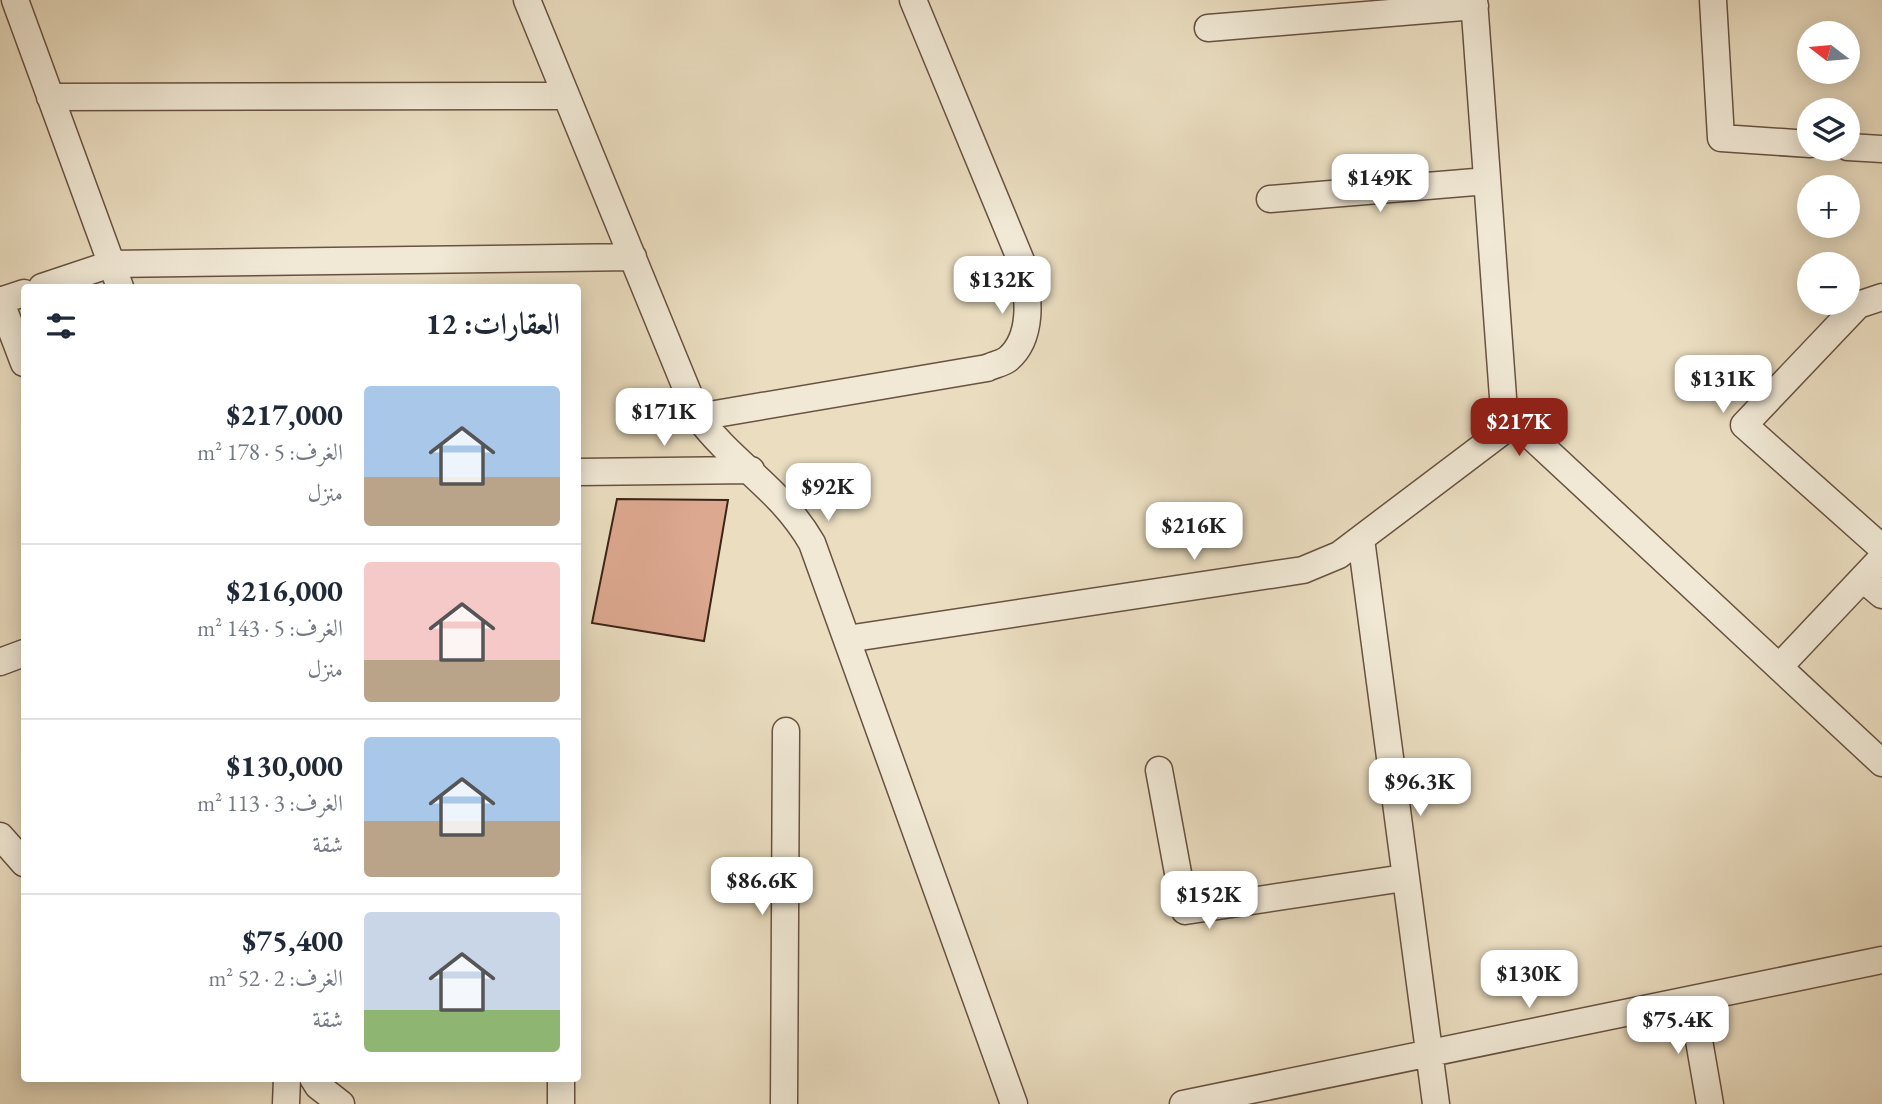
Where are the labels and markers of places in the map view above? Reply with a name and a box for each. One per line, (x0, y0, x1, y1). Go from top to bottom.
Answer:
pin: $149K (1331, 154, 1429, 214)
pin: $132K (953, 256, 1051, 316)
pin: $131K (1674, 356, 1772, 415)
pin: $171K (615, 388, 713, 448)
pin: $217K (1470, 398, 1568, 458)
pin: $92K (787, 463, 869, 523)
pin: $216K (1145, 503, 1243, 562)
pin: $96.3K (1363, 758, 1477, 818)
pin: $86.6K (705, 858, 819, 917)
pin: $152K (1160, 872, 1258, 931)
pin: $130K (1480, 950, 1578, 1010)
pin: $75.4K (1621, 996, 1735, 1056)

